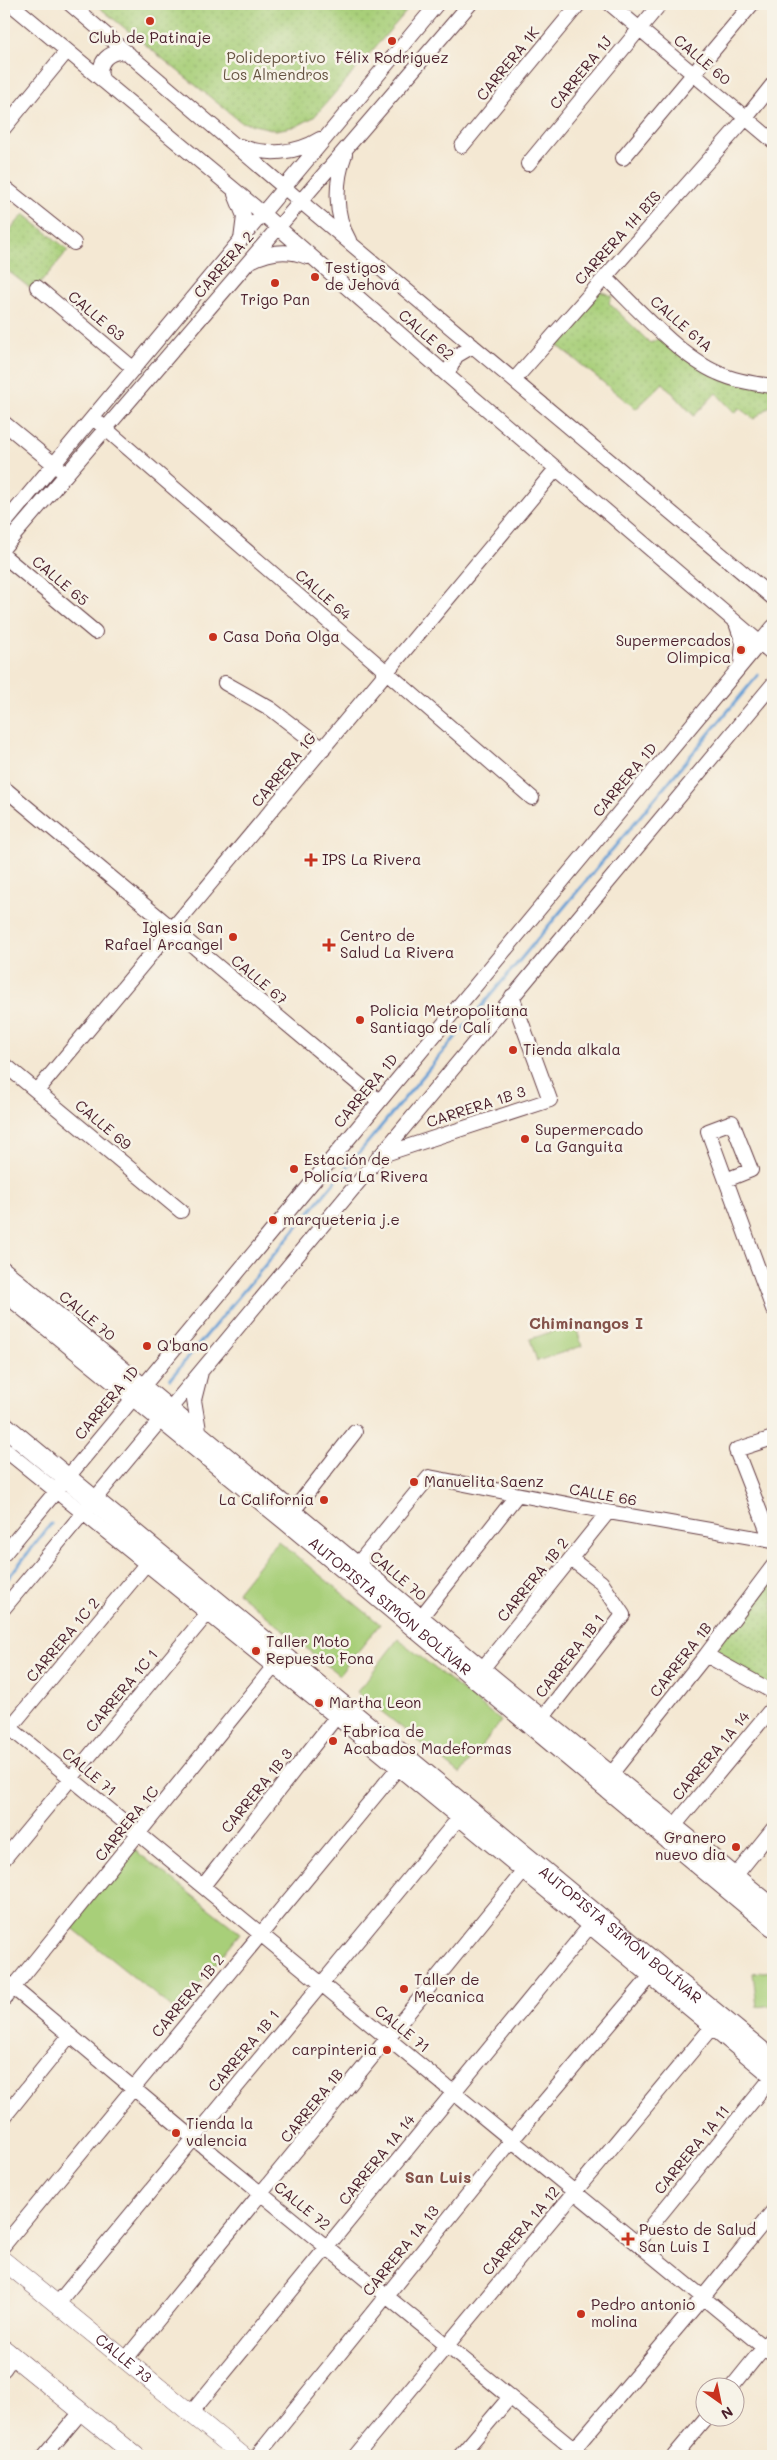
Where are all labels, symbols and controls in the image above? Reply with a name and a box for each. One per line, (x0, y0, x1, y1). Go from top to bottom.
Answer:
marker: Club de Patinaje (144, 15, 156, 27)
street label: CARRERA 1K (471, 22, 543, 104)
place label: Club de Patinaje (89, 27, 211, 47)
street label: CALLE 60 (670, 30, 735, 89)
street label: CARRERA 1J (545, 31, 616, 113)
marker: Félix Rodriguez (386, 35, 398, 47)
park label: Polideportivo Los Almendros (223, 47, 329, 84)
place label: Félix Rodriguez (335, 47, 449, 67)
street label: CARRERA 1H BIS (570, 186, 665, 289)
street label: CARRERA 2 (189, 227, 258, 302)
place label: Testigos de Jehová (325, 257, 400, 294)
marker: Testigos de Jehová (309, 271, 321, 283)
marker: Trigo Pan (269, 277, 281, 289)
street label: CALLE 63 (64, 286, 129, 345)
place label: Trigo Pan (240, 289, 310, 309)
street label: CALLE 61A (646, 291, 717, 356)
street label: CALLE 62 (395, 304, 459, 364)
street label: CALLE 65 (28, 551, 93, 610)
street label: CALLE 64 (291, 564, 356, 624)
place label: Casa Doña Olga (223, 626, 340, 646)
place label: Supermercados Olimpica (616, 630, 731, 667)
marker: Casa Doña Olga (207, 631, 219, 643)
marker: Supermercados Olimpica (735, 644, 747, 656)
street label: CARRERA 1G (246, 728, 320, 811)
street label: CARRERA 1D (587, 738, 661, 821)
place label: IPS La Rivera (322, 849, 421, 869)
marker: IPS La Rivera (304, 853, 318, 867)
place label: Iglesia San Rafael Arcangel (105, 917, 223, 954)
place label: Centro de Salud La Rivera (340, 925, 454, 962)
marker: Iglesia San Rafael Arcangel (227, 931, 239, 943)
marker: Centro de Salud La Rivera (322, 938, 336, 952)
street label: CALLE 67 (227, 950, 292, 1009)
place label: Policia Metropolitana Santiago de Calí (370, 1000, 528, 1037)
marker: Policia Metropolitana Santiago de Calí (354, 1014, 366, 1026)
place label: Tienda alkala (523, 1039, 621, 1059)
marker: Tienda alkala (507, 1044, 519, 1056)
street label: CARRERA 1D (328, 1049, 402, 1132)
street label: CARRERA 1B 3 (423, 1081, 528, 1132)
street label: CALLE 69 (71, 1095, 136, 1154)
place label: Supermercado La Ganguita (535, 1119, 643, 1156)
marker: Supermercado La Ganguita (519, 1133, 531, 1145)
place label: Estación de Policía La Rivera (304, 1149, 428, 1186)
marker: Estación de Policía La Rivera (288, 1163, 300, 1175)
place label: marqueteria j.e (283, 1209, 400, 1229)
marker: marqueteria j.e (267, 1214, 279, 1226)
street label: CALLE 70 (55, 1286, 120, 1345)
district label: Chiminangos I (529, 1312, 643, 1333)
place label: Q'bano (157, 1335, 208, 1355)
marker: Q'bano (141, 1340, 153, 1352)
street label: CARRERA 1D (69, 1361, 143, 1444)
place label: Manuelita Saenz (424, 1471, 544, 1491)
marker: Manuelita Saenz (408, 1476, 420, 1488)
street label: CALLE 66 (568, 1478, 639, 1510)
place label: La California (219, 1489, 314, 1509)
marker: La California (318, 1494, 330, 1506)
street label: AUTOPISTA SIMÓN BOLÍVAR (305, 1532, 476, 1679)
street label: CARRERA 1B 2 (492, 1533, 572, 1626)
street label: CALLE 70 (366, 1546, 431, 1605)
street label: CARRERA 1C 2 (21, 1593, 103, 1686)
street label: CARRERA 1B 1 (530, 1609, 608, 1701)
street label: CARRERA 1B (645, 1618, 716, 1701)
place label: Taller Moto Repuesto Fona (266, 1631, 374, 1668)
street label: CARRERA 1C 1 (81, 1645, 162, 1736)
marker: Taller Moto Repuesto Fona (250, 1645, 262, 1657)
place label: Martha Leon (329, 1692, 421, 1712)
marker: Martha Leon (313, 1697, 325, 1709)
street label: CARRERA 1A 14 (667, 1706, 754, 1804)
place label: Fabrica de Acabados Madeformas (343, 1721, 512, 1758)
marker: Fabrica de Acabados Madeformas (327, 1735, 339, 1747)
street label: CALLE 71 (58, 1743, 121, 1800)
street label: CARRERA 1B 3 (216, 1744, 297, 1837)
street label: CARRERA 1C (90, 1781, 163, 1865)
place label: Granero nuevo dia (655, 1827, 726, 1864)
marker: Granero nuevo dia (730, 1841, 742, 1853)
street label: AUTOPISTA SIMÓN BOLÍVAR (535, 1861, 707, 2007)
street label: CARRERA 1B 2 (147, 1950, 228, 2041)
place label: Taller de Mecanica (414, 1969, 484, 2006)
marker: Taller de Mecanica (398, 1983, 410, 1995)
street label: CALLE 71 (371, 2000, 434, 2057)
street label: CARRERA 1B 1 (203, 2005, 283, 2096)
place label: carpinteria (292, 2039, 377, 2059)
marker: carpinteria (381, 2044, 393, 2056)
street label: CARRERA 1B (275, 2064, 347, 2147)
street label: CARRERA 1A 11 (649, 2101, 733, 2198)
street label: CARRERA 1A 14 (333, 2110, 419, 2209)
place label: Tienda la valencia (186, 2113, 253, 2150)
marker: Tienda la valencia (170, 2127, 182, 2139)
district label: San Luis (405, 2166, 471, 2187)
street label: CALLE 72 (270, 2176, 335, 2234)
street label: CARRERA 1A 12 (477, 2182, 563, 2279)
street label: CARRERA 1A 13 (357, 2201, 443, 2300)
place label: Puesto de Salud San Luis I (639, 2219, 756, 2256)
marker: Puesto de Salud San Luis I (621, 2232, 635, 2246)
place label: Pedro antonio molina (591, 2294, 695, 2331)
marker: Pedro antonio molina (575, 2308, 587, 2320)
street label: CALLE 73 (92, 2329, 157, 2387)
north arrow (694, 2378, 744, 2428)
text: N (718, 2402, 737, 2424)

